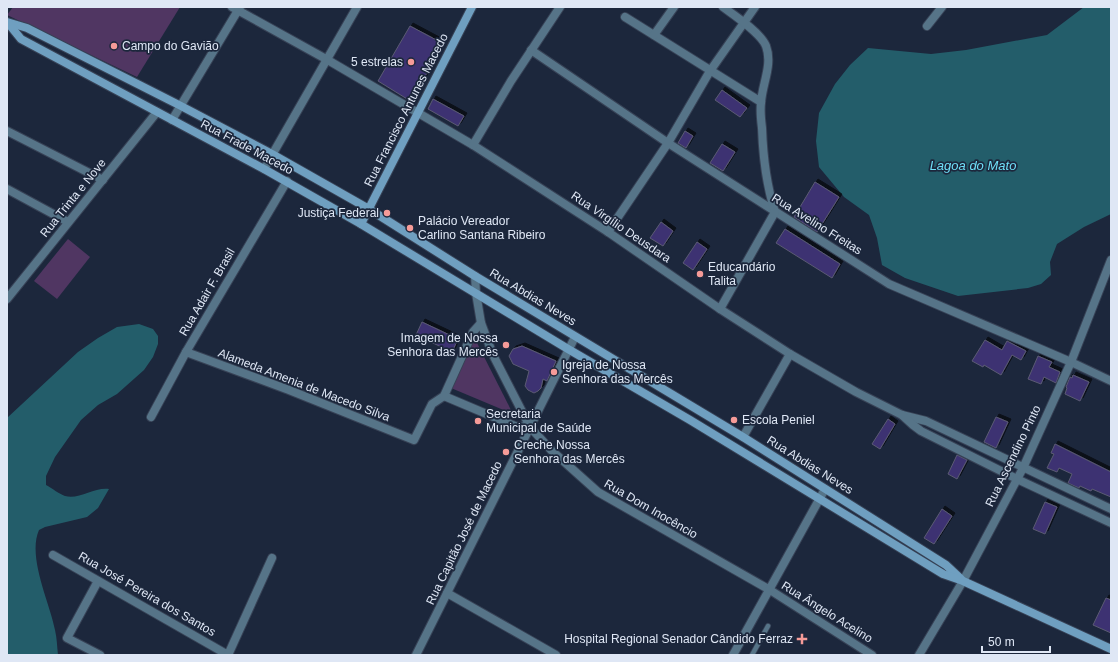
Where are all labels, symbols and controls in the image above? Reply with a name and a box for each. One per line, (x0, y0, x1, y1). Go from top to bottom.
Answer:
street label: Rua Francisco Antunes Macedo (361, 31, 451, 189)
place label: Campo do Gavião (122, 39, 219, 53)
marker: Campo do Gavião (109, 41, 119, 51)
place label: 5 estrelas (351, 55, 403, 69)
marker: 5 estrelas (406, 57, 416, 67)
street label: Rua Frade Macedo (198, 117, 296, 177)
street label: Rua Trinta e Nove (37, 156, 109, 240)
water label: Lagoa do Mato (930, 158, 1016, 173)
street label: Rua Virgílio Deusdara (569, 188, 674, 266)
street label: Rua Avelino Freitas (769, 191, 865, 257)
place label: Justiça Federal (298, 206, 379, 220)
marker: Justiça Federal (382, 208, 392, 218)
place label: Palácio Vereador Carlino Santana Ribeiro (418, 214, 546, 242)
marker: Palácio Vereador Carlino Santana Ribeiro (405, 223, 415, 233)
street label: Rua Adair F. Brasil (176, 246, 238, 338)
place label: Educandário Talita (708, 260, 776, 288)
street label: Rua Abdias Neves (487, 266, 579, 328)
marker: Educandário Talita (695, 269, 705, 279)
place label: Imagem de Nossa Senhora das Mercês (387, 331, 498, 359)
marker: Imagem de Nossa Senhora das Mercês (501, 340, 511, 350)
street label: Alameda Amenia de Macedo Silva (216, 346, 392, 424)
place label: Igreja de Nossa Senhora das Mercês (562, 358, 673, 386)
marker: Igreja de Nossa Senhora das Mercês (549, 367, 559, 377)
street label: Rua Ascendino Pinto (982, 403, 1044, 509)
place label: Secretaria Municipal de Saúde (486, 407, 592, 435)
place label: Escola Peniel (742, 413, 815, 427)
marker: Escola Peniel (729, 415, 739, 425)
marker: Secretaria Municipal de Saúde (473, 416, 483, 426)
street label: Rua Abdias Neves (764, 433, 856, 497)
place label: Creche Nossa Senhora das Mercês (514, 438, 625, 466)
marker: Creche Nossa Senhora das Mercês (501, 447, 511, 457)
street label: Rua Capitão José de Macedo (423, 459, 505, 607)
street label: Rua Dom Inocêncio (602, 477, 700, 542)
street label: Rua José Pereira dos Santos (76, 549, 218, 639)
street label: Rua Ângelo Acelino (779, 577, 876, 646)
scale bar (982, 628, 1050, 654)
place label: Hospital Regional Senador Cândido Ferraz (564, 632, 793, 646)
marker: Hospital Regional Senador Cândido Ferraz (796, 633, 808, 645)
text: 50 m (988, 635, 1015, 649)

